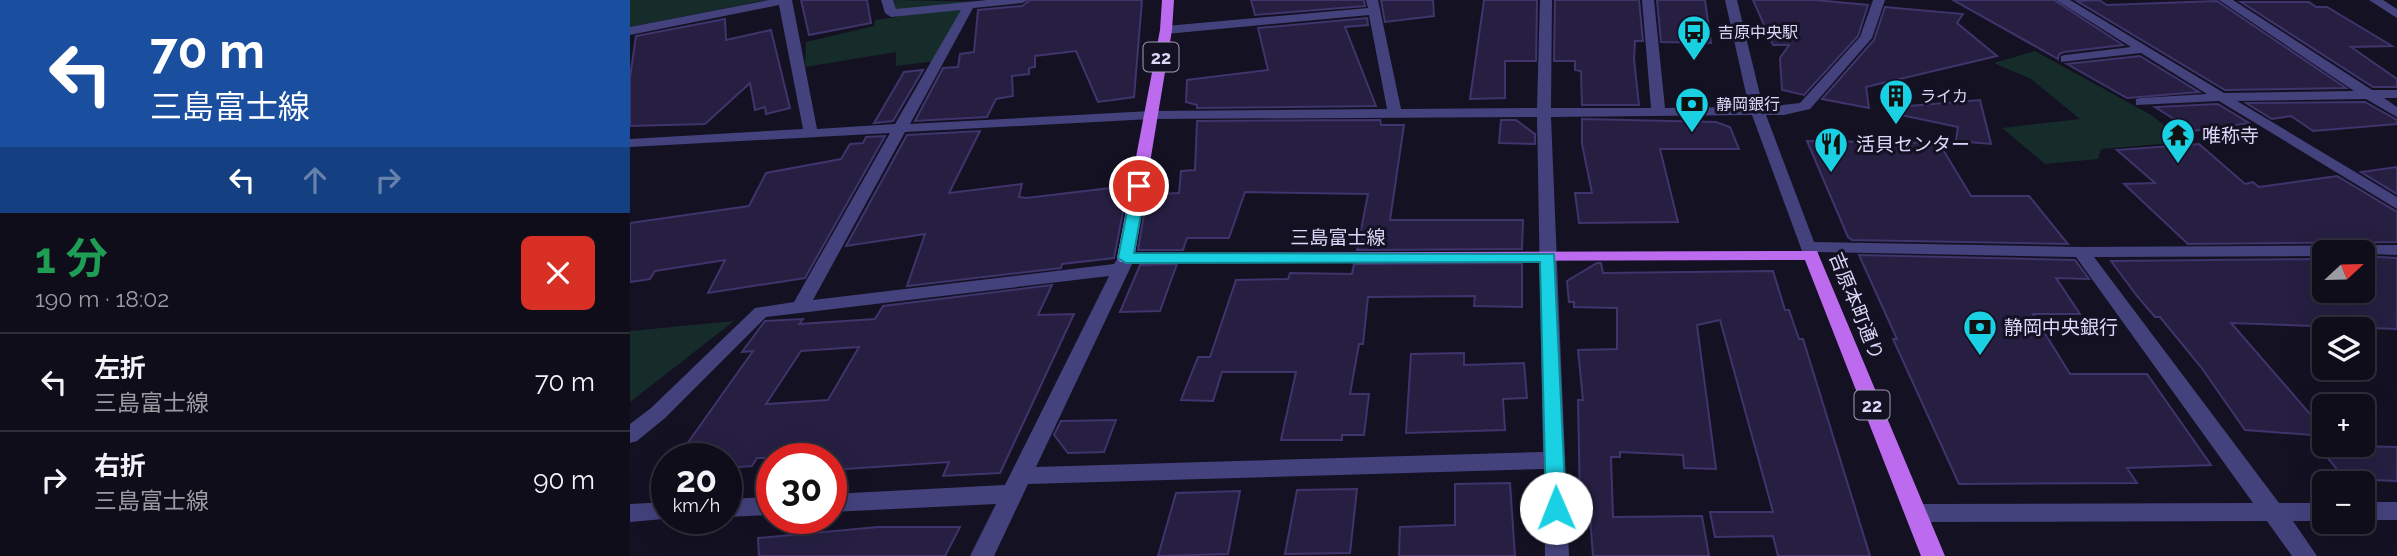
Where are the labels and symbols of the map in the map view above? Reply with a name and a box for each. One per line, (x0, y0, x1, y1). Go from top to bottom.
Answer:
bus stop icon: 吉原中央駅 (1675, 13, 1713, 62)
place label: 吉原中央駅 (1718, 23, 1798, 42)
road number: 22 (1144, 42, 1178, 72)
building icon: ライカ (1877, 77, 1915, 126)
bank icon: 静岡銀行 (1673, 85, 1711, 134)
place label: ライカ (1920, 87, 1968, 106)
place label: 静岡銀行 (1716, 95, 1780, 114)
temple icon: 唯称寺 (2159, 116, 2197, 165)
place label: 唯称寺 (2202, 124, 2259, 146)
restaurant icon: 活貝センター (1812, 125, 1850, 174)
place label: 活貝センター (1856, 133, 1970, 155)
pin (1109, 156, 1169, 216)
street label: 三島富士線 (1290, 226, 1386, 248)
north arrow (2312, 240, 2375, 303)
street label: 吉原本町通り (1825, 249, 1889, 363)
bank icon: 静岡中央銀行 (1961, 308, 1999, 357)
place label: 静岡中央銀行 (2004, 316, 2118, 338)
road number: 22 (1854, 390, 1890, 419)
speed limit sign: 30 (756, 443, 847, 534)
position arrow (1519, 471, 1593, 545)

